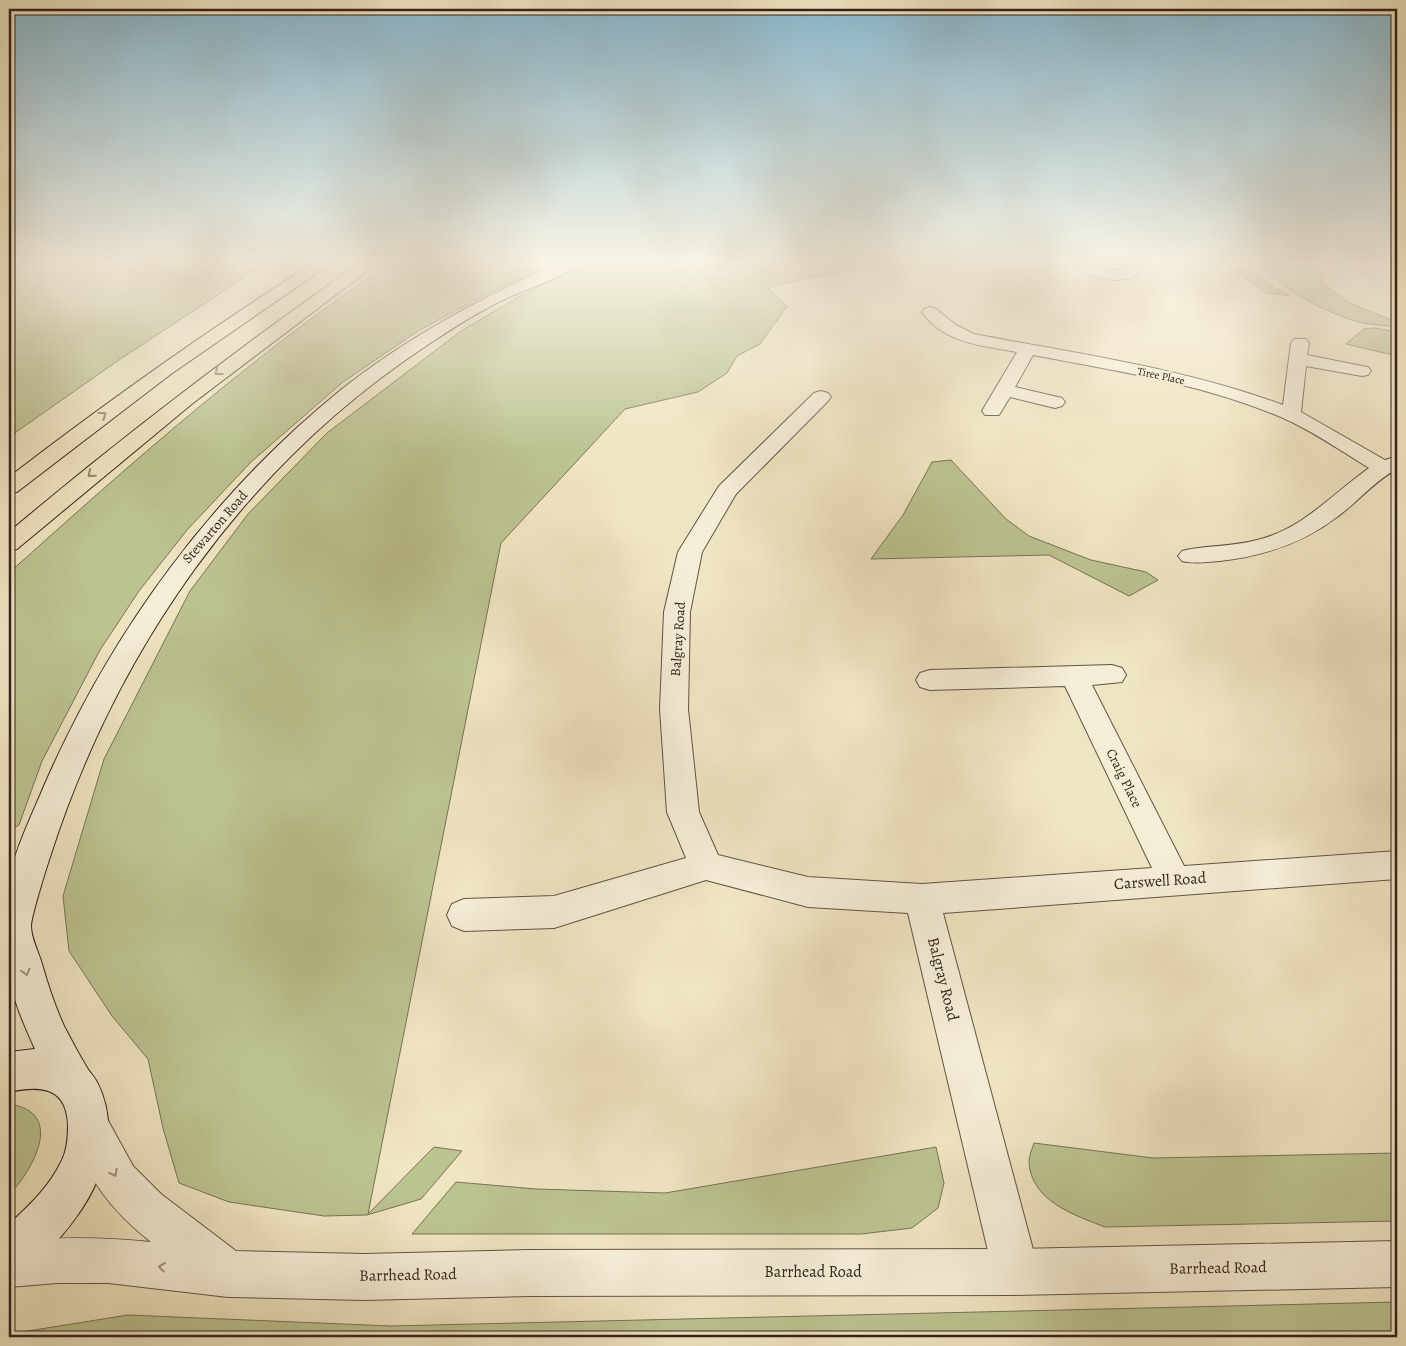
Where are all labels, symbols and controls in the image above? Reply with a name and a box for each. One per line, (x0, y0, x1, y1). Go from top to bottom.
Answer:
street label: Tiree Place (1136, 364, 1186, 388)
one-way arrow (215, 367, 224, 375)
one-way arrow (97, 412, 107, 421)
one-way arrow (88, 468, 97, 477)
street label: Stewarton Road (178, 486, 252, 568)
street label: Balgray Road (666, 600, 690, 677)
street label: Craig Place (1102, 745, 1146, 811)
street label: Carswell Road (1113, 867, 1207, 895)
street label: Balgray Road (922, 935, 964, 1024)
one-way arrow (21, 967, 31, 975)
one-way arrow (107, 1167, 117, 1176)
street label: Barrhead Road (1169, 1256, 1267, 1280)
street label: Barrhead Road (764, 1261, 862, 1283)
one-way arrow (158, 1262, 166, 1273)
street label: Barrhead Road (359, 1263, 457, 1287)

